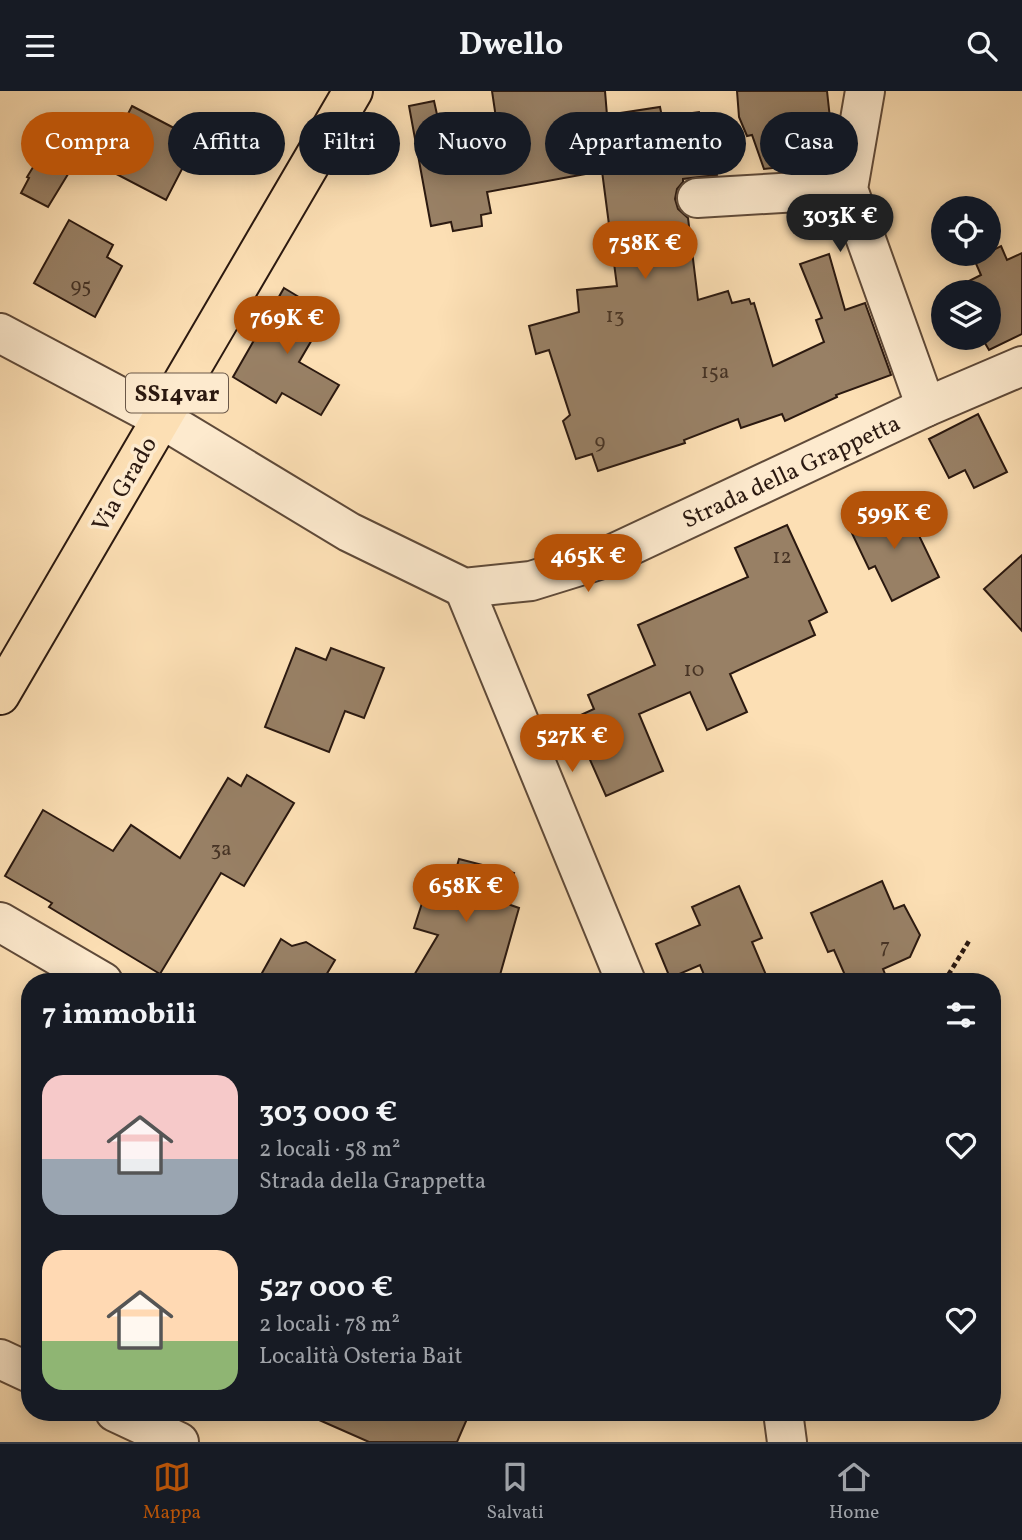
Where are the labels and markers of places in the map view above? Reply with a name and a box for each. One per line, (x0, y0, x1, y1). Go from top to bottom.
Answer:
pin: 303K € (783, 195, 897, 254)
pin: 758K € (588, 221, 702, 281)
pin: 769K € (230, 296, 344, 356)
pin: 599K € (837, 491, 951, 551)
pin: 465K € (531, 535, 645, 594)
pin: 527K € (515, 715, 629, 774)
pin: 658K € (409, 865, 523, 924)

